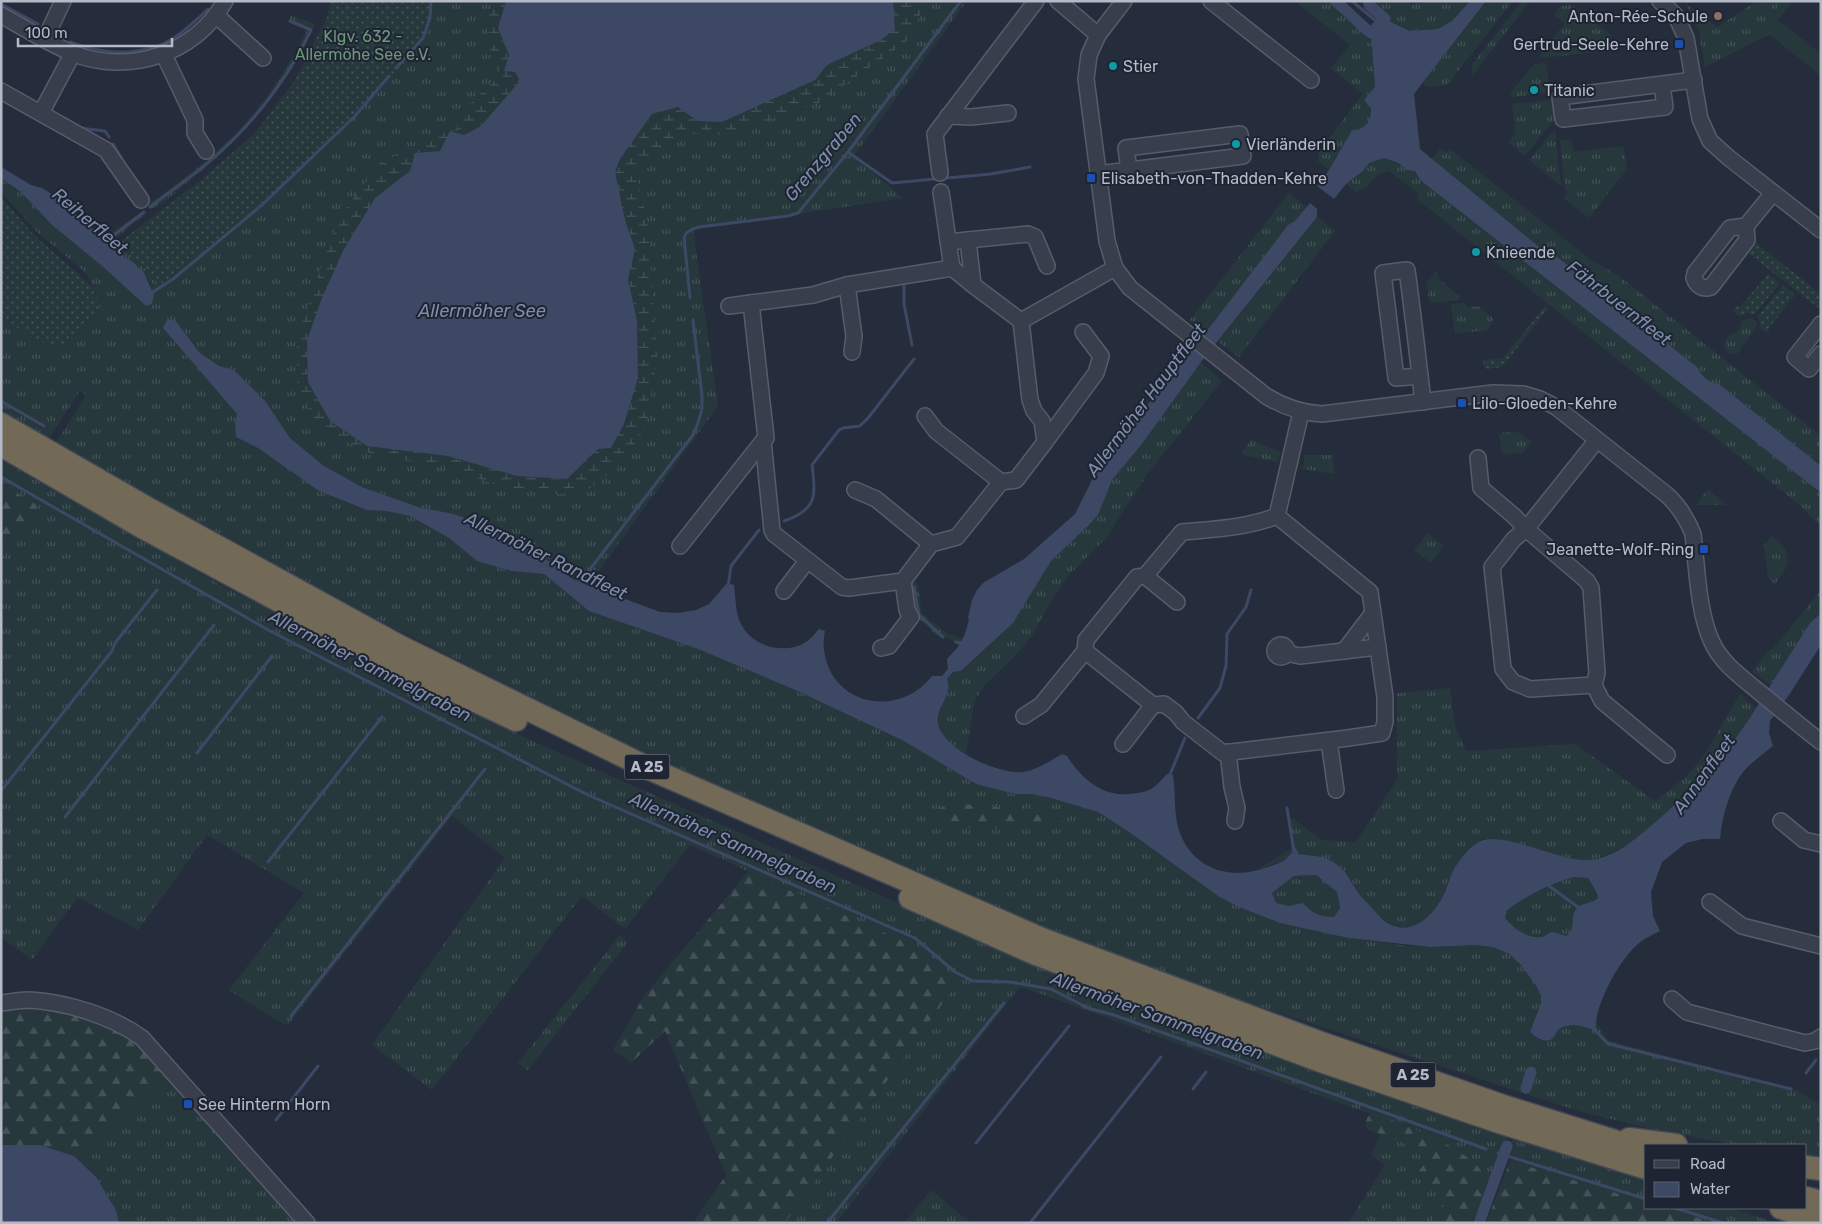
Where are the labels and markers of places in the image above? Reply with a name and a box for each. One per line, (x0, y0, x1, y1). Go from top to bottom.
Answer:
place label: Anton-Rée-Schule (1568, 7, 1708, 26)
marker: Anton-Rée-Schule (1712, 10, 1724, 22)
place label: Gertrud-Seele-Kehre (1513, 35, 1669, 54)
marker: Gertrud-Seele-Kehre (1673, 38, 1685, 50)
place label: Stier (1123, 57, 1158, 76)
marker: Stier (1107, 60, 1119, 72)
place label: Titanic (1544, 81, 1595, 100)
marker: Titanic (1528, 84, 1540, 96)
place label: Vierländerin (1246, 135, 1336, 154)
marker: Vierländerin (1230, 138, 1242, 150)
place label: Elisabeth-von-Thadden-Kehre (1101, 169, 1327, 188)
marker: Elisabeth-von-Thadden-Kehre (1085, 172, 1097, 184)
place label: Knieende (1486, 243, 1555, 262)
marker: Knieende (1470, 246, 1482, 258)
place label: Lilo-Gloeden-Kehre (1472, 394, 1617, 413)
marker: Lilo-Gloeden-Kehre (1456, 397, 1468, 409)
place label: Jeanette-Wolf-Ring (1546, 540, 1694, 559)
marker: Jeanette-Wolf-Ring (1698, 543, 1710, 555)
place label: See Hinterm Horn (198, 1095, 331, 1114)
marker: See Hinterm Horn (182, 1098, 194, 1110)

